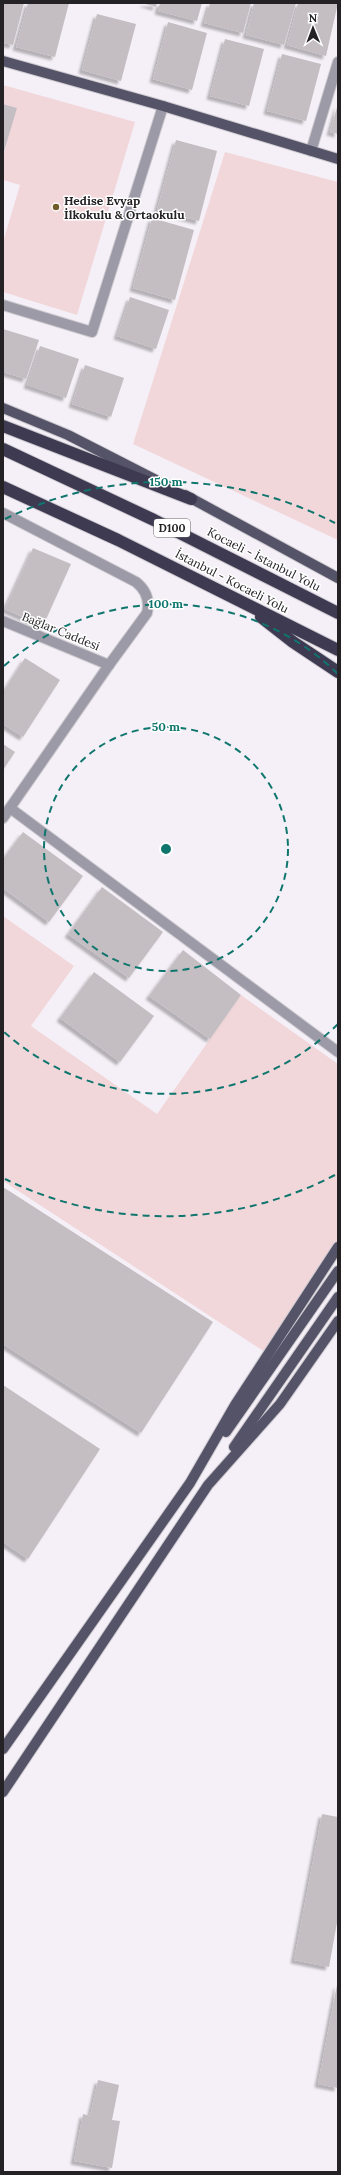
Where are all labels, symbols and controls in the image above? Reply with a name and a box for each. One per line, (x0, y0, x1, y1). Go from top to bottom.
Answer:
north arrow (293, 8, 333, 48)
text: N (308, 11, 318, 25)
place label: Hedise Evyap İlkokulu & Ortaokulu (64, 193, 185, 222)
marker: Hedise Evyap İlkokulu & Ortaokulu (51, 202, 61, 212)
text: 150 m (149, 474, 183, 489)
road number: D100 (154, 519, 190, 537)
street label: Kocaeli - İstanbul Yolu (205, 524, 323, 594)
street label: İstanbul - Kocaeli Yolu (173, 546, 291, 616)
text: 100 m (149, 596, 183, 611)
street label: Bağlar Caddesi (20, 609, 102, 653)
text: 50 m (152, 719, 180, 734)
centre of rings (159, 842, 173, 856)

